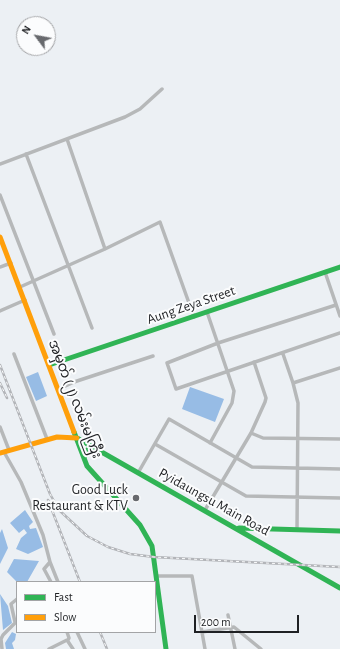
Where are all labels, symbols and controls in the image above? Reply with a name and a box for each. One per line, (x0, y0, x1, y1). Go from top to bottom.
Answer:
north arrow (16, 16, 56, 56)
text: N (20, 24, 33, 36)
street label: Aung Zeya Street (145, 282, 237, 328)
street label: အမှတ် (၂) လမ်းမကြီး (45, 337, 105, 461)
street label: Pyidaungsu Main Road (156, 465, 272, 539)
place label: Good Luck Restaurant & KTV (32, 482, 128, 514)
marker: Good Luck Restaurant & KTV (131, 493, 141, 503)
legend (16, 581, 156, 633)
text: Fast (54, 591, 73, 603)
scale bar (196, 607, 301, 633)
text: Slow (54, 611, 76, 623)
text: 200 m (201, 616, 231, 628)

